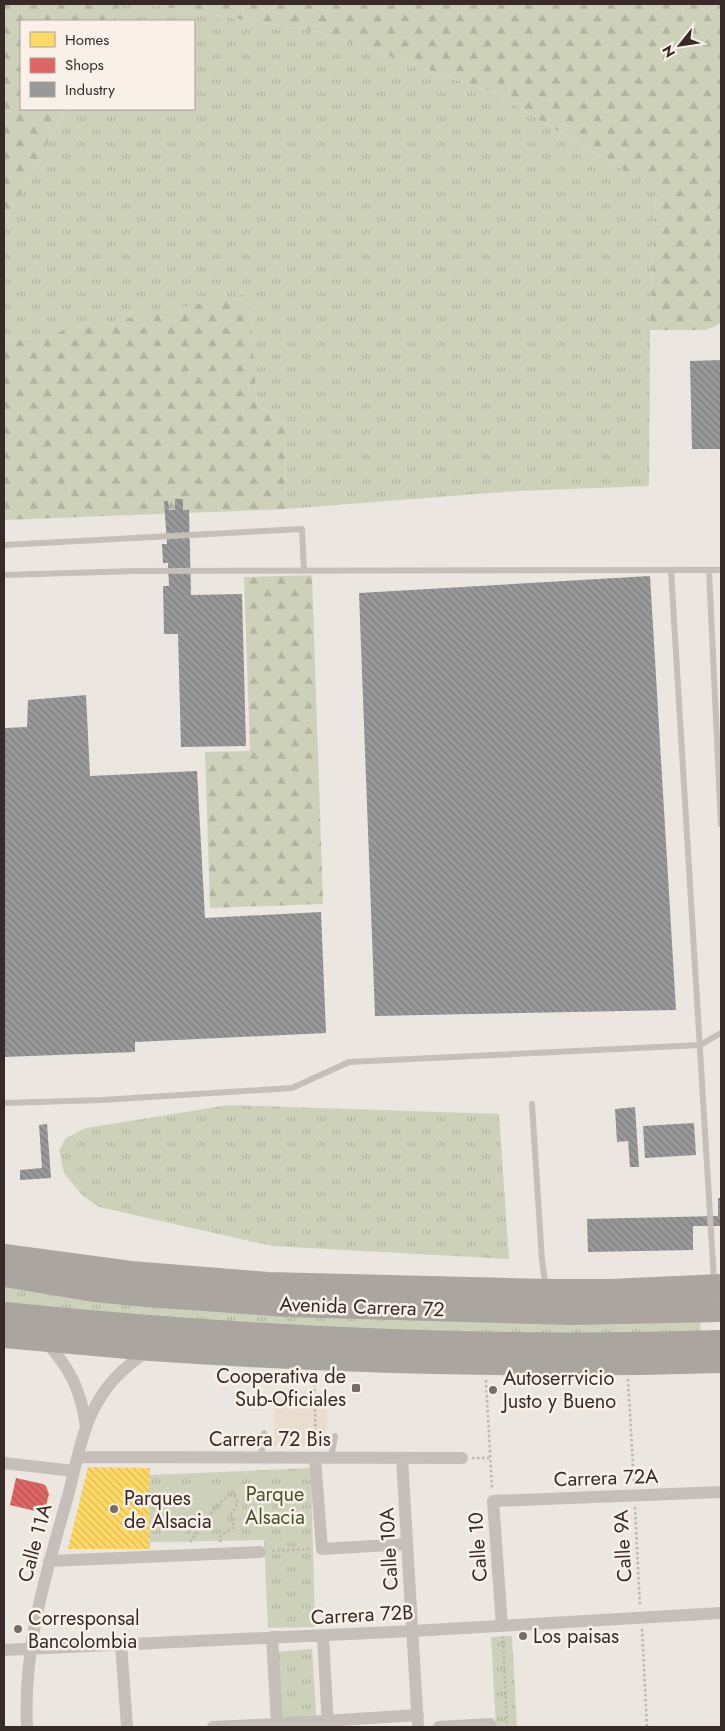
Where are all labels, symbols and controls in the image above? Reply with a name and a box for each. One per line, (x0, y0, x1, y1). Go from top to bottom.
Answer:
legend (20, 20, 195, 110)
north arrow (655, 20, 705, 70)
text: Homes (65, 29, 109, 51)
text: N (657, 42, 680, 61)
text: Shops (65, 54, 104, 76)
text: Industry (65, 79, 115, 101)
street label: Avenida Carrera 72 (279, 1290, 445, 1324)
place label: Cooperativa de Sub-Oficiales (216, 1362, 346, 1414)
place label: Autoserrvicio Justo y Bueno (500, 1364, 616, 1416)
marker: Cooperativa de Sub-Oficiales (350, 1382, 362, 1394)
marker: Autoserrvicio Justo y Bueno (487, 1384, 499, 1396)
street label: Carrera 72 Bis (209, 1425, 331, 1454)
street label: Carrera 72A (553, 1462, 660, 1494)
park label: Parque Alsacia (245, 1480, 305, 1532)
place label: Parques de Alsacia (124, 1484, 212, 1536)
street label: Calle 11A (11, 1500, 60, 1585)
marker: Parques de Alsacia (108, 1503, 120, 1515)
street label: Calle 10A (372, 1506, 406, 1591)
street label: Calle 9A (607, 1508, 639, 1583)
street label: Calle 10 (461, 1511, 495, 1583)
street label: Carrera 72B (310, 1598, 414, 1632)
place label: Corresponsal Bancolombia (28, 1604, 140, 1656)
place label: Los paisas (533, 1622, 619, 1651)
marker: Corresponsal Bancolombia (12, 1623, 24, 1635)
marker: Los paisas (517, 1630, 529, 1642)

